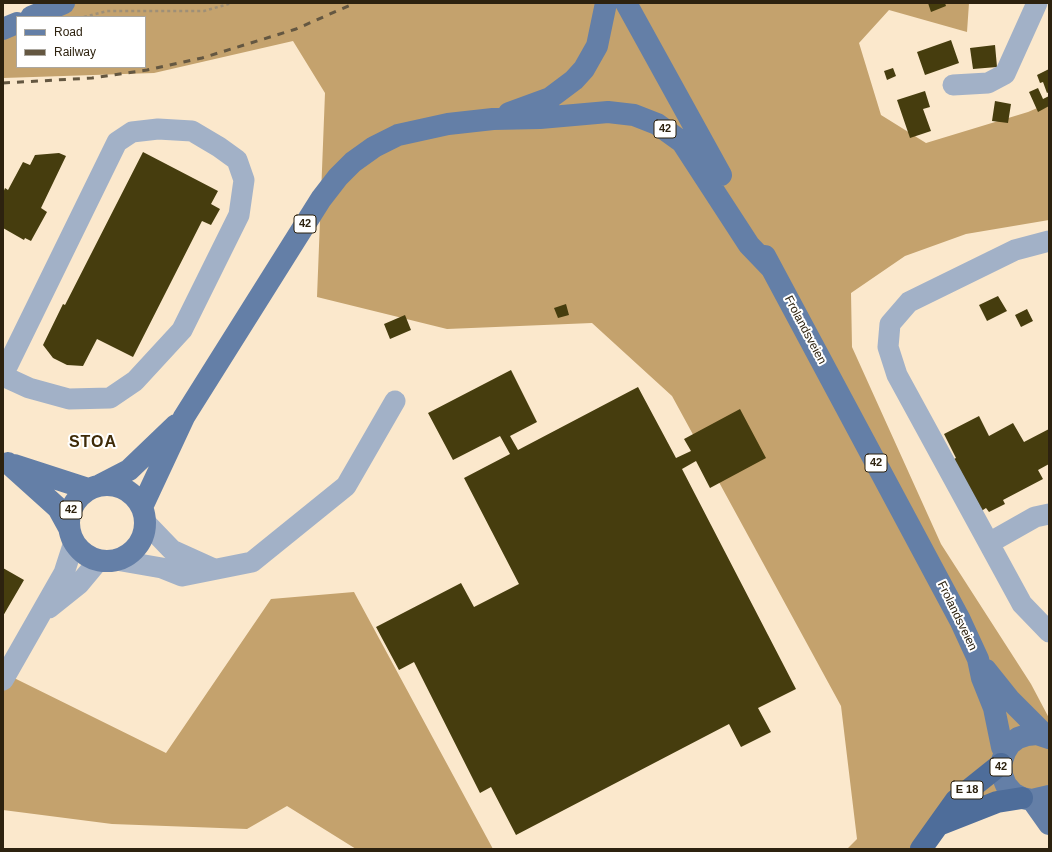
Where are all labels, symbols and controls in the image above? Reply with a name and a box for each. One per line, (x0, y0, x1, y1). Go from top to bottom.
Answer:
legend (16, 16, 146, 68)
text: Road (54, 25, 83, 39)
text: Railway (54, 45, 96, 59)
road number: 42 (654, 120, 676, 138)
road number: 42 (294, 215, 316, 233)
street label: Frolandsveien (781, 293, 829, 367)
district label: STOA (69, 433, 117, 453)
road number: 42 (865, 454, 887, 472)
road number: 42 (60, 501, 82, 519)
street label: Frolandsveien (934, 579, 980, 653)
road number: 42 (990, 758, 1012, 776)
road number: E 18 (951, 781, 983, 799)

